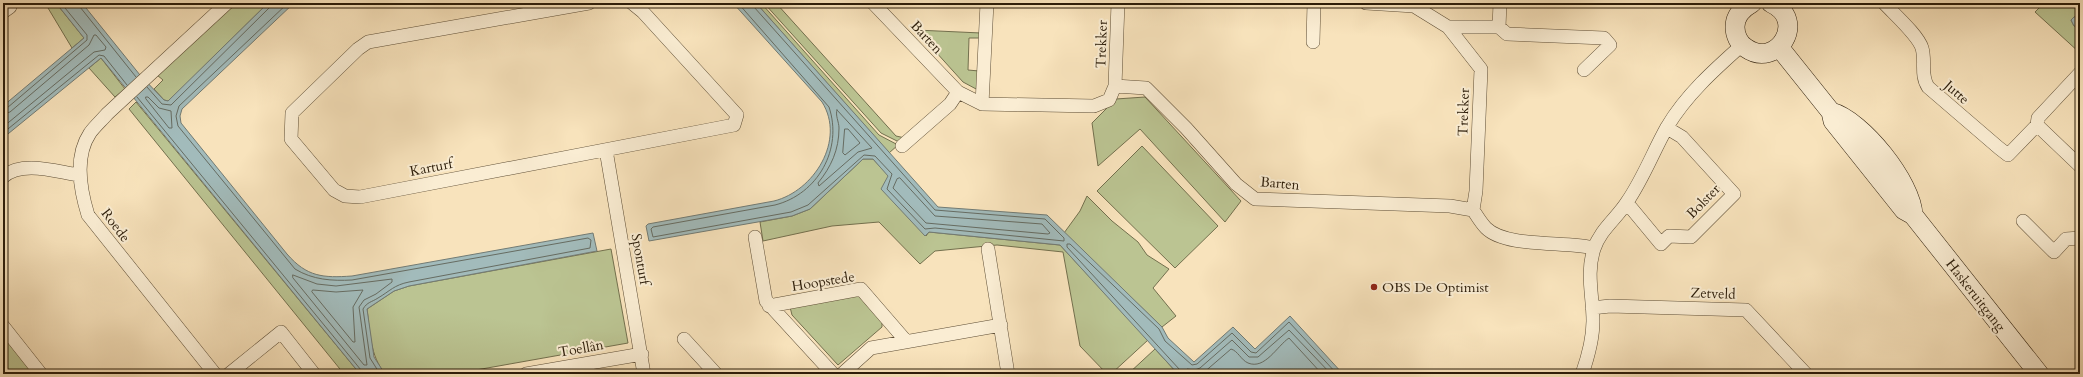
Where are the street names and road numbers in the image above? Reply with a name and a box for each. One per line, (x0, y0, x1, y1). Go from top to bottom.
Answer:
street label: Barten (906, 16, 947, 58)
street label: Trekker (1091, 19, 1112, 68)
street label: Jutte (1939, 75, 1973, 109)
street label: Trekker (1453, 87, 1474, 136)
street label: Karturf (408, 154, 457, 181)
street label: Barten (1259, 172, 1300, 195)
street label: Bolster (1682, 179, 1725, 223)
street label: Roede (97, 205, 134, 246)
street label: Sponturf (627, 232, 655, 289)
street label: Haskeruitgang (1941, 255, 2010, 336)
street label: Hoopstede (790, 267, 856, 296)
street label: Zetveld (1690, 283, 1736, 304)
street label: Toellân (557, 335, 605, 362)

